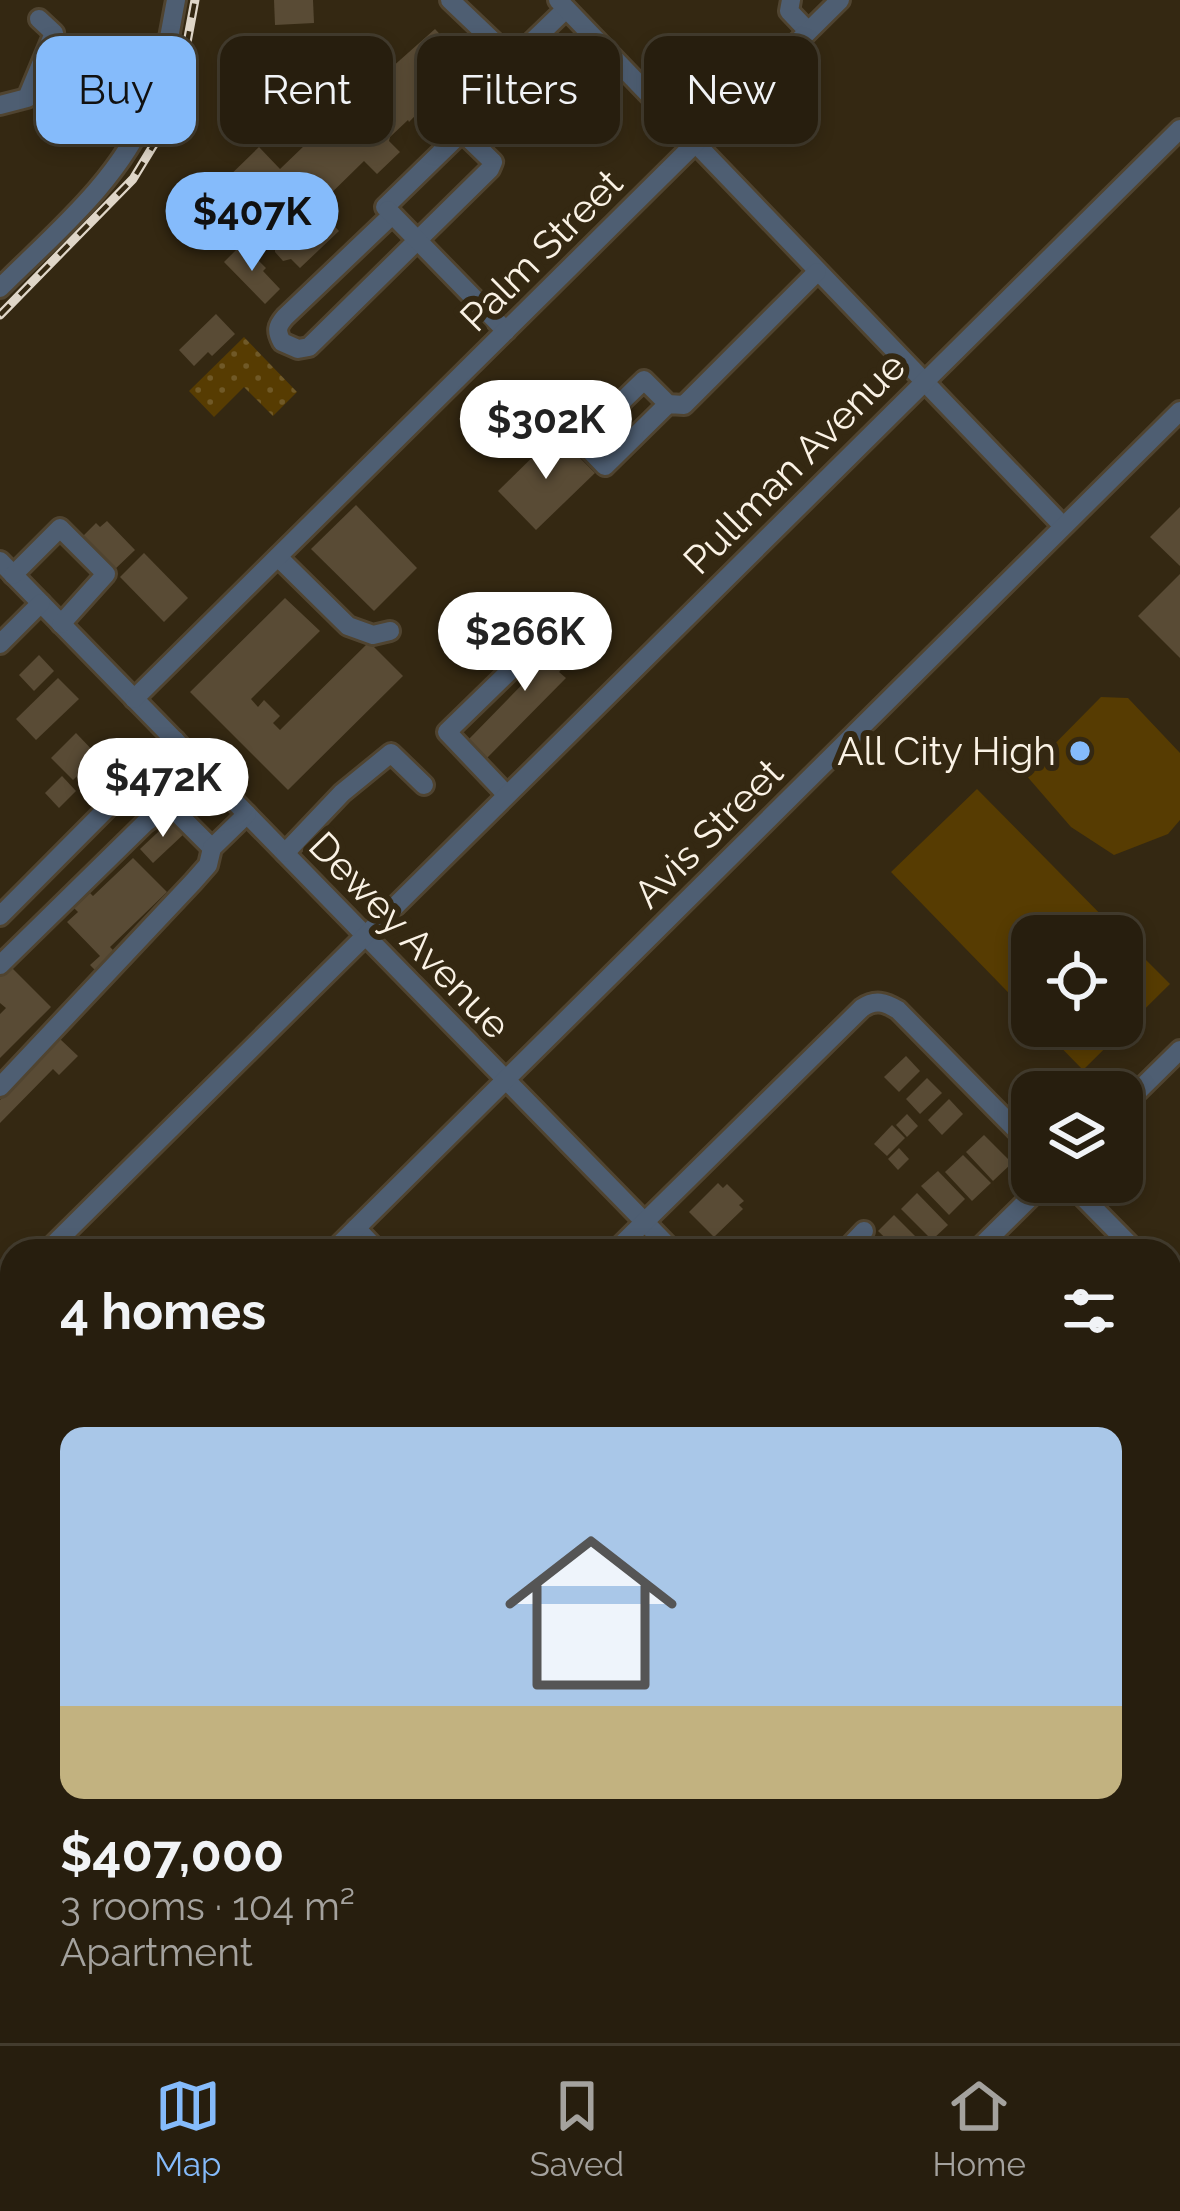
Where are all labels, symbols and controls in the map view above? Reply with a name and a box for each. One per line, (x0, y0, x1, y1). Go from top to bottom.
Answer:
chip: Buy (36, 36, 196, 144)
chip: Rent (220, 36, 393, 144)
chip: Filters (417, 36, 620, 144)
chip: New (644, 36, 818, 144)
street label: Palm Street (451, 160, 631, 340)
pin: $407K (168, 172, 336, 274)
text: $407K (193, 188, 311, 234)
street label: Pullman Avenue (674, 343, 914, 583)
pin: $302K (462, 380, 630, 482)
text: $302K (487, 396, 605, 442)
pin: $266K (441, 592, 609, 694)
text: $266K (465, 608, 585, 654)
place label: All City High (837, 728, 1056, 774)
pin: $472K (79, 738, 247, 840)
marker: All City High (1067, 738, 1093, 764)
street label: Avis Street (624, 749, 792, 917)
text: $472K (105, 754, 221, 800)
street label: Dewey Avenue (300, 822, 520, 1048)
map controls (1011, 915, 1143, 1203)
button: locate (1011, 915, 1143, 1047)
button: layers (1011, 1071, 1143, 1203)
icon: filters (1056, 1278, 1122, 1344)
text: 4 homes (60, 1281, 266, 1341)
icon: home (483, 1505, 699, 1721)
text: $407,000 (60, 1823, 284, 1883)
text: 3 rooms · 104 m² (60, 1883, 355, 1929)
text: Apartment (60, 1929, 253, 1975)
tab: Map (154, 2073, 221, 2184)
tab: Saved (530, 2073, 624, 2184)
tab: Home (932, 2073, 1026, 2184)

